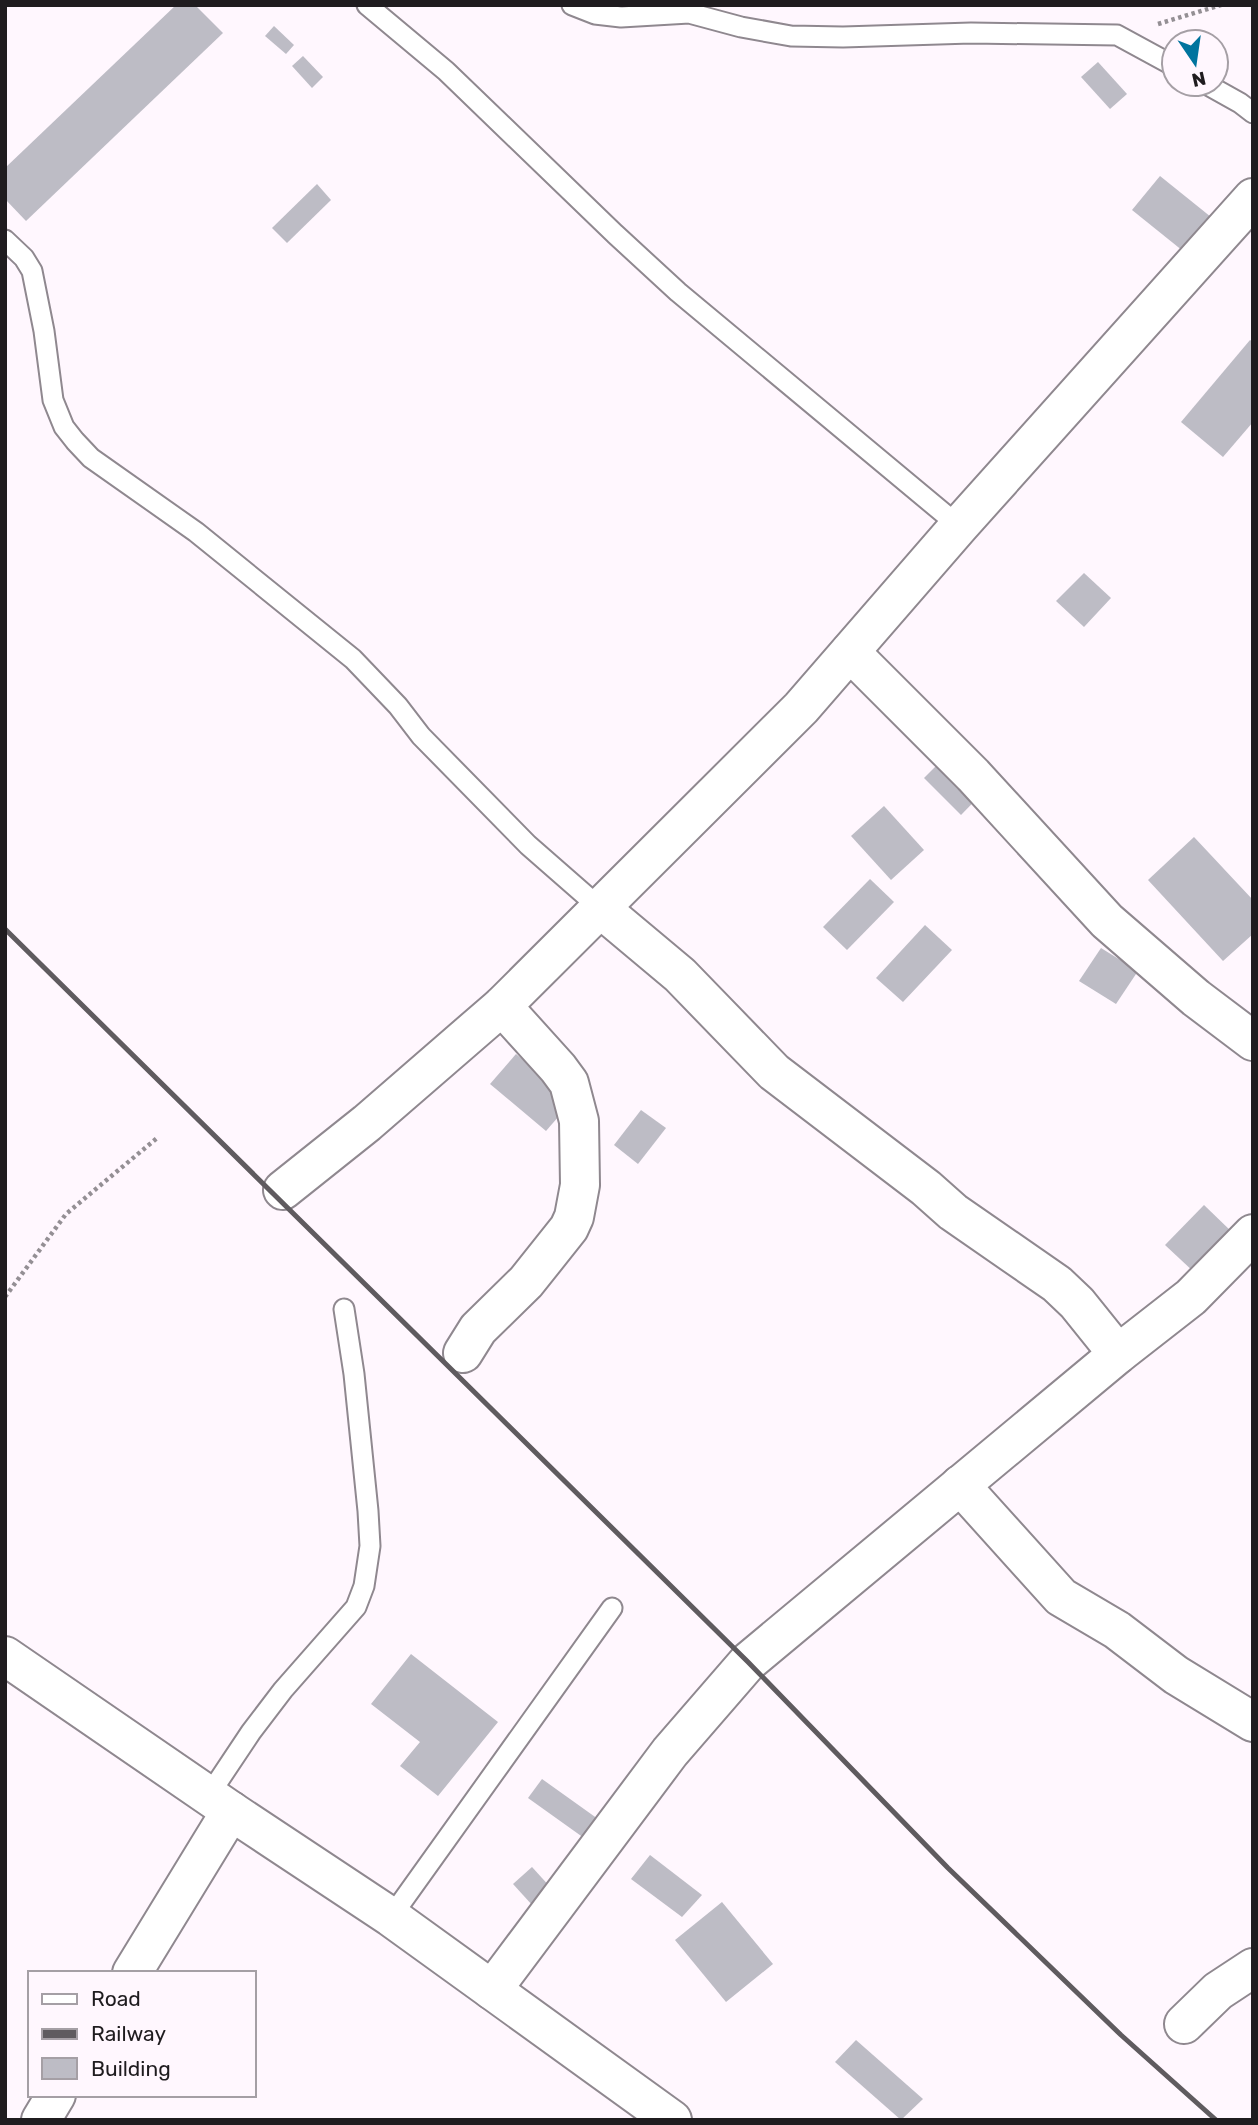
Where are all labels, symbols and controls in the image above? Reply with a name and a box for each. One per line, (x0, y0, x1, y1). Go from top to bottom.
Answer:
north arrow (1160, 28, 1230, 98)
text: N (1189, 66, 1208, 92)
legend (28, 1971, 256, 2097)
text: Road (91, 1986, 141, 2011)
text: Railway (91, 2021, 166, 2046)
text: Building (91, 2056, 171, 2081)

